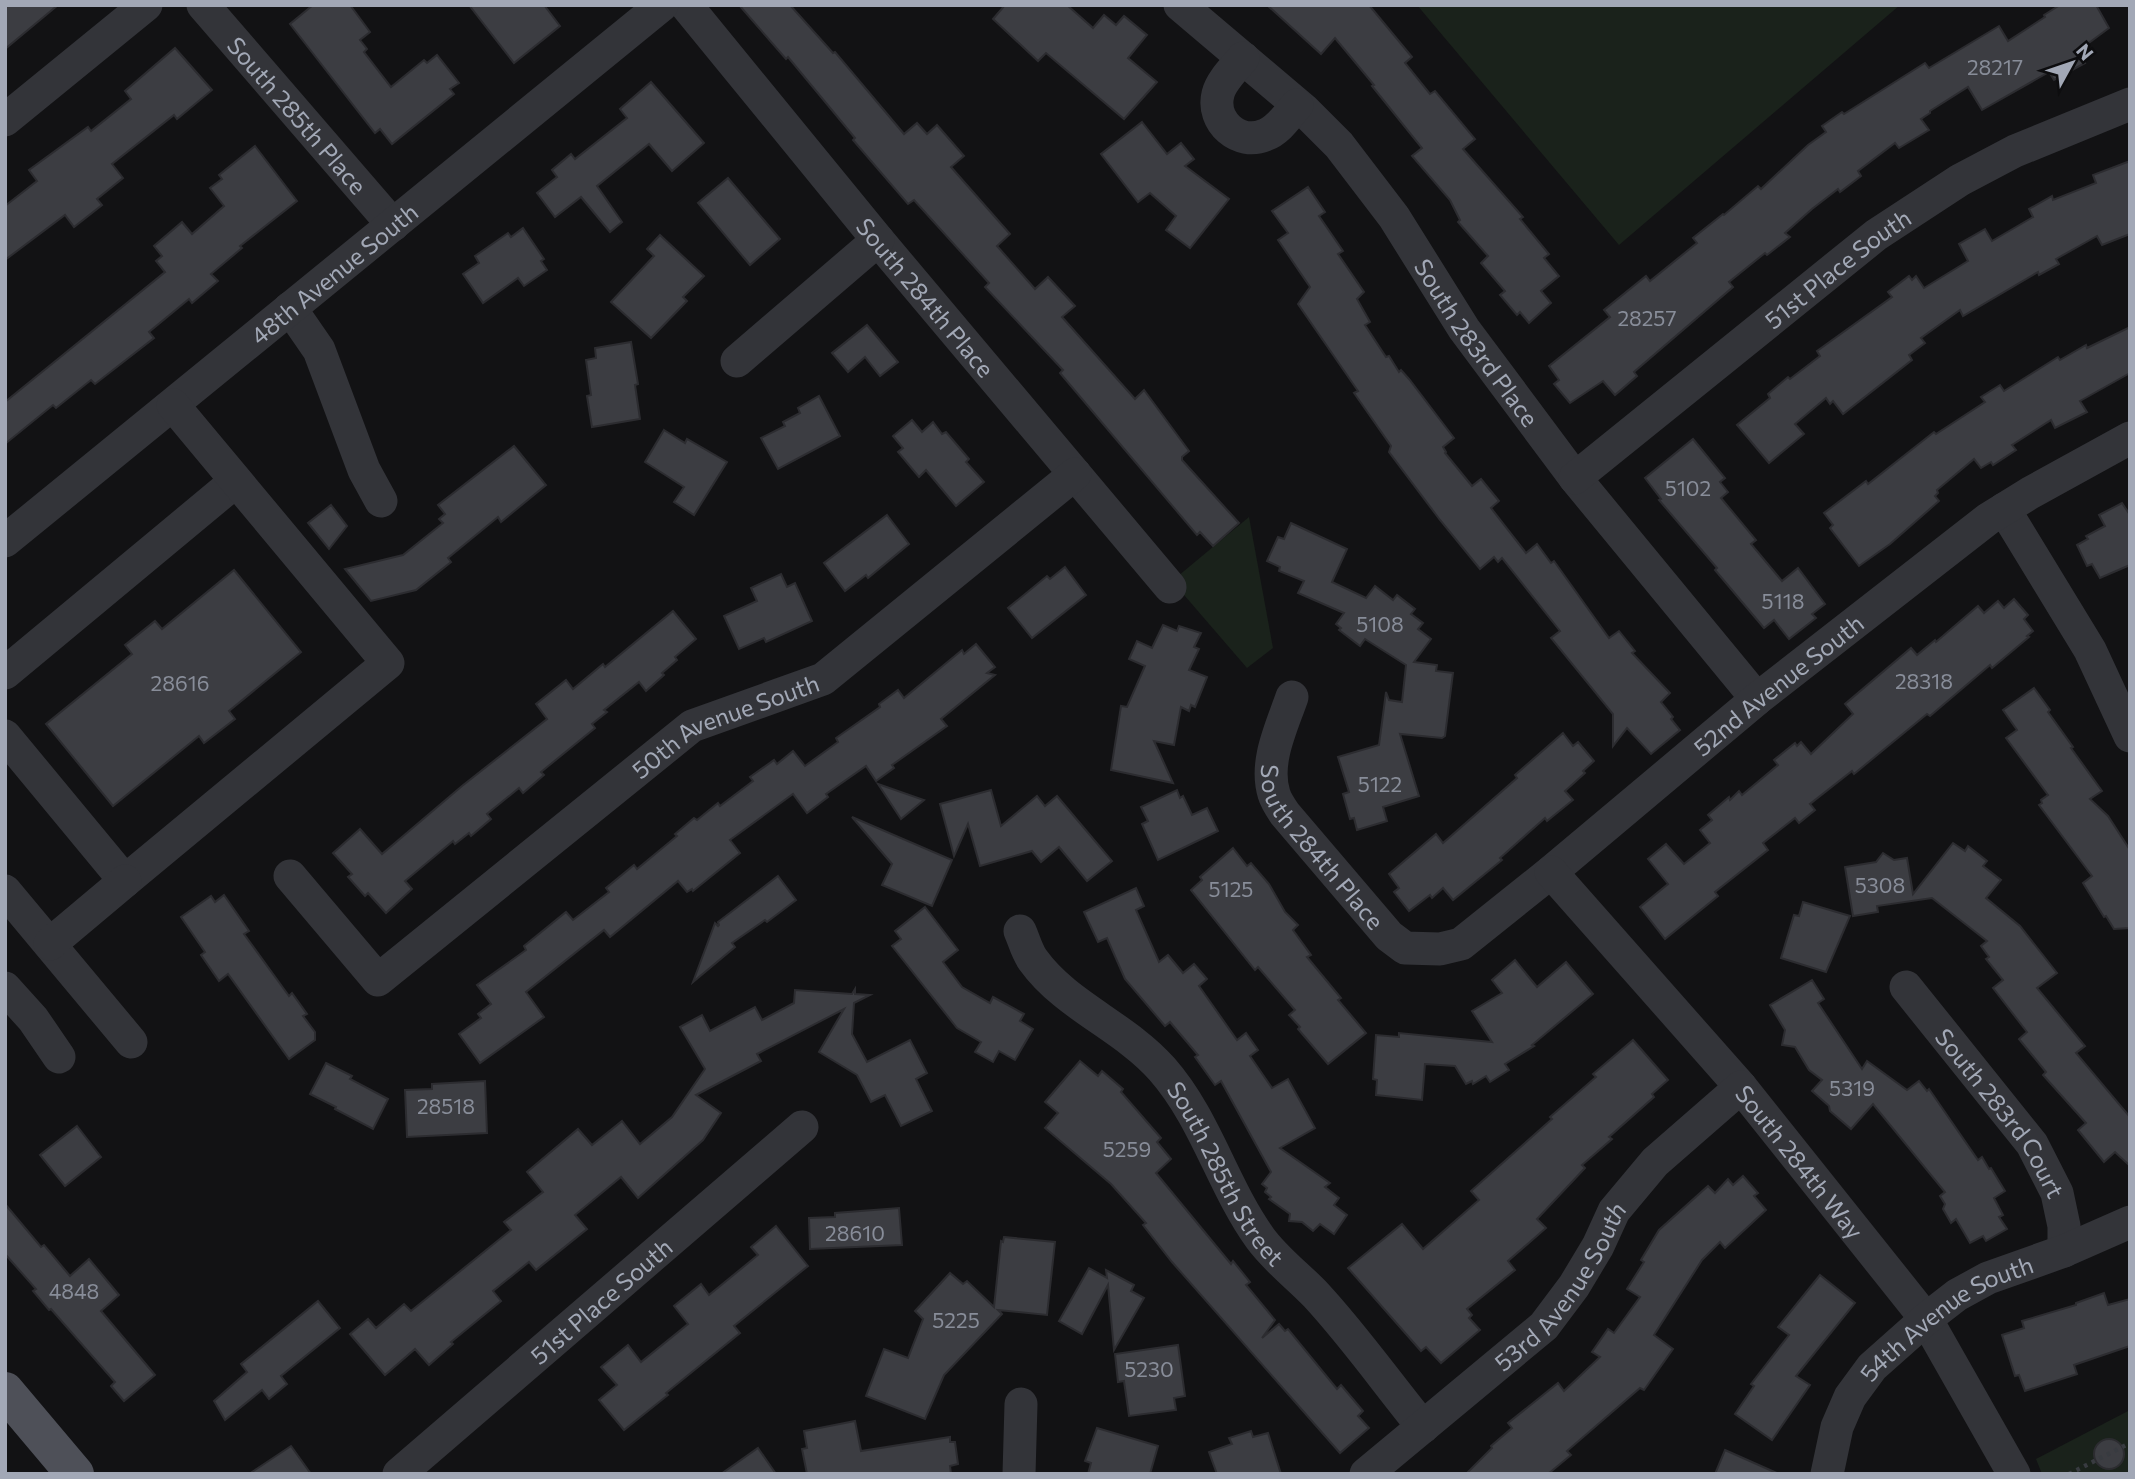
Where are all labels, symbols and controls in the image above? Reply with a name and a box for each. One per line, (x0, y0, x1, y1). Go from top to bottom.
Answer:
north arrow (2037, 28, 2107, 98)
street label: South 285th Place (222, 30, 374, 199)
text: N (2072, 39, 2099, 65)
house number: 28217 (1967, 54, 2023, 79)
street label: 48th Avenue South (244, 196, 423, 350)
street label: 51st Place South (1758, 202, 1916, 334)
street label: South 284th Place (851, 212, 1001, 382)
street label: South 283rd Place (1409, 253, 1546, 432)
house number: 28257 (1617, 305, 1677, 330)
house number: 5102 (1665, 475, 1711, 500)
house number: 5118 (1762, 588, 1804, 613)
street label: 52nd Avenue South (1687, 608, 1869, 761)
house number: 5108 (1356, 611, 1404, 636)
street label: 50th Avenue South (625, 667, 823, 784)
house number: 28318 (1895, 668, 1953, 693)
house number: 28616 (151, 670, 209, 695)
street label: South 284th Place (1256, 764, 1391, 935)
house number: 5122 (1358, 771, 1402, 796)
house number: 5308 (1855, 872, 1905, 897)
house number: 5125 (1209, 876, 1253, 901)
street label: South 283rd Court (1930, 1022, 2071, 1202)
street label: South 285th Street (1162, 1075, 1291, 1271)
house number: 5319 (1829, 1075, 1875, 1100)
street label: South 284th Way (1730, 1079, 1870, 1244)
house number: 28518 (417, 1093, 475, 1118)
house number: 5259 (1103, 1136, 1151, 1161)
street label: 53rd Avenue South (1488, 1195, 1631, 1376)
house number: 28610 (825, 1220, 885, 1245)
street label: 51st Place South (524, 1231, 677, 1369)
street label: 54th Avenue South (1852, 1249, 2037, 1386)
house number: 4848 (49, 1278, 99, 1303)
house number: 5225 (932, 1307, 980, 1332)
house number: 5230 (1124, 1356, 1174, 1381)

